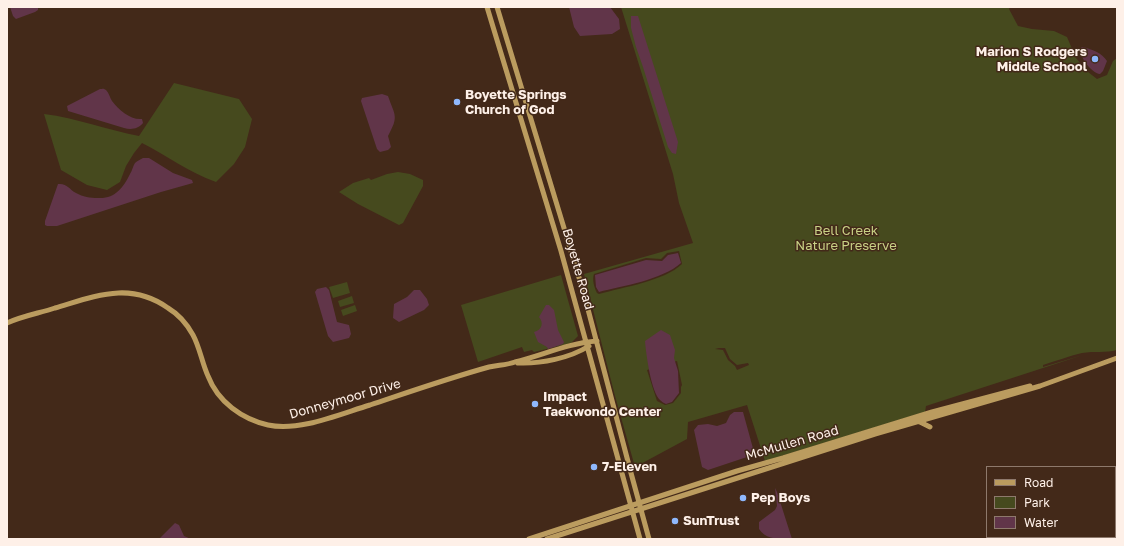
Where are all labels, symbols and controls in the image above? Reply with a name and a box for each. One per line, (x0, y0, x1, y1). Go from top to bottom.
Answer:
place label: Marion S Rodgers Middle School (976, 44, 1087, 75)
marker: Marion S Rodgers Middle School (1090, 54, 1100, 64)
place label: Boyette Springs Church of God (465, 87, 567, 118)
marker: Boyette Springs Church of God (452, 97, 462, 107)
park label: Bell Creek Nature Preserve (795, 223, 897, 254)
street label: Boyette Road (559, 227, 597, 311)
street label: Donneymoor Drive (288, 376, 402, 422)
place label: Impact Taekwondo Center (543, 389, 661, 420)
marker: Impact Taekwondo Center (530, 399, 540, 409)
street label: McMullen Road (744, 422, 840, 464)
place label: 7-Eleven (602, 459, 657, 475)
marker: 7-Eleven (589, 462, 599, 472)
legend (986, 466, 1116, 538)
text: Road (1024, 475, 1053, 490)
place label: Pep Boys (751, 490, 810, 506)
marker: Pep Boys (738, 493, 748, 503)
text: Park (1024, 495, 1050, 510)
place label: SunTrust (683, 513, 739, 529)
text: Water (1024, 515, 1058, 530)
marker: SunTrust (670, 516, 680, 526)

